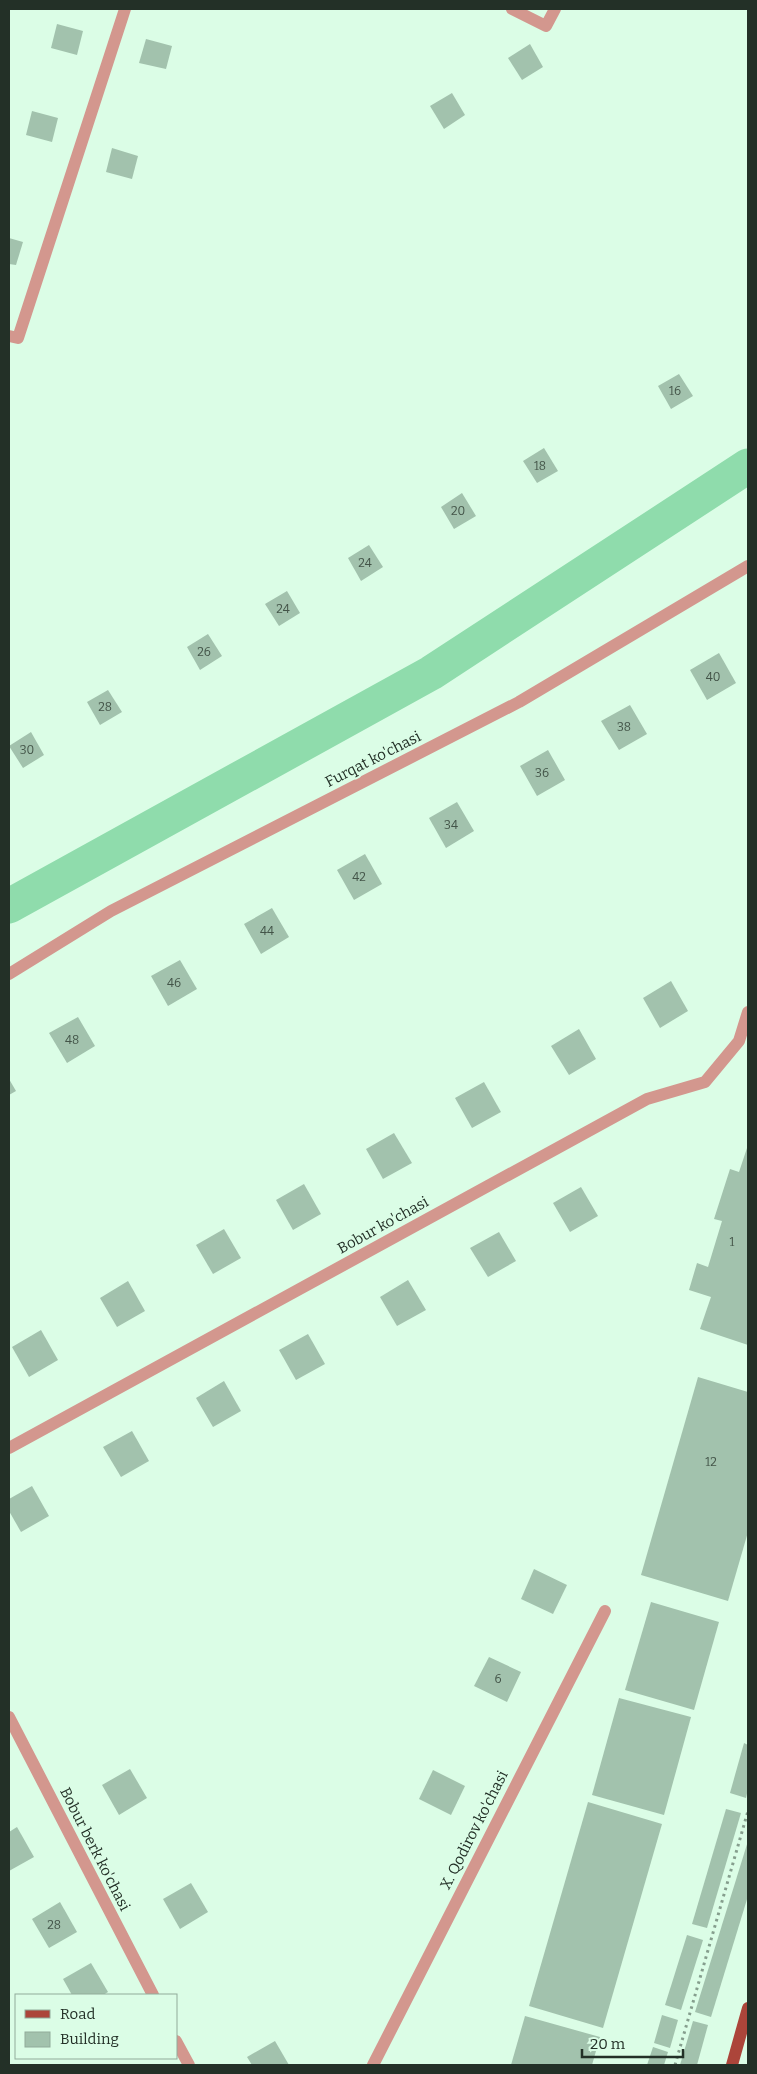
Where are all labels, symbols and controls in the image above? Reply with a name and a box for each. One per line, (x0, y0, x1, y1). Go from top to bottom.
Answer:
house number: 16 (669, 384, 681, 398)
house number: 18 (534, 459, 546, 473)
house number: 20 (451, 504, 465, 518)
house number: 24 (358, 556, 372, 570)
house number: 24 (276, 602, 290, 616)
house number: 26 (197, 645, 211, 659)
house number: 40 (706, 670, 720, 684)
house number: 28 (98, 700, 112, 714)
house number: 38 (617, 720, 631, 734)
street label: Furqat ko'chasi (322, 727, 424, 791)
house number: 30 (20, 743, 34, 757)
house number: 36 (535, 766, 549, 780)
house number: 34 (444, 818, 458, 832)
house number: 42 (352, 870, 366, 884)
house number: 44 (260, 924, 274, 938)
house number: 46 (167, 976, 181, 990)
house number: 48 (65, 1033, 79, 1047)
street label: Bobur ko'chasi (334, 1192, 432, 1257)
house number: 1 (730, 1235, 735, 1249)
house number: 12 (705, 1455, 717, 1469)
house number: 6 (494, 1672, 502, 1686)
street label: X. Qodirov ko'chasi (436, 1767, 512, 1892)
street label: Bobur berk ko'chasi (56, 1784, 134, 1914)
house number: 28 (47, 1918, 61, 1932)
legend (15, 1994, 178, 2059)
text: Road (60, 2005, 95, 2023)
scale bar (582, 2026, 683, 2058)
text: Building (60, 2030, 119, 2048)
text: 20 m (590, 2035, 626, 2053)

